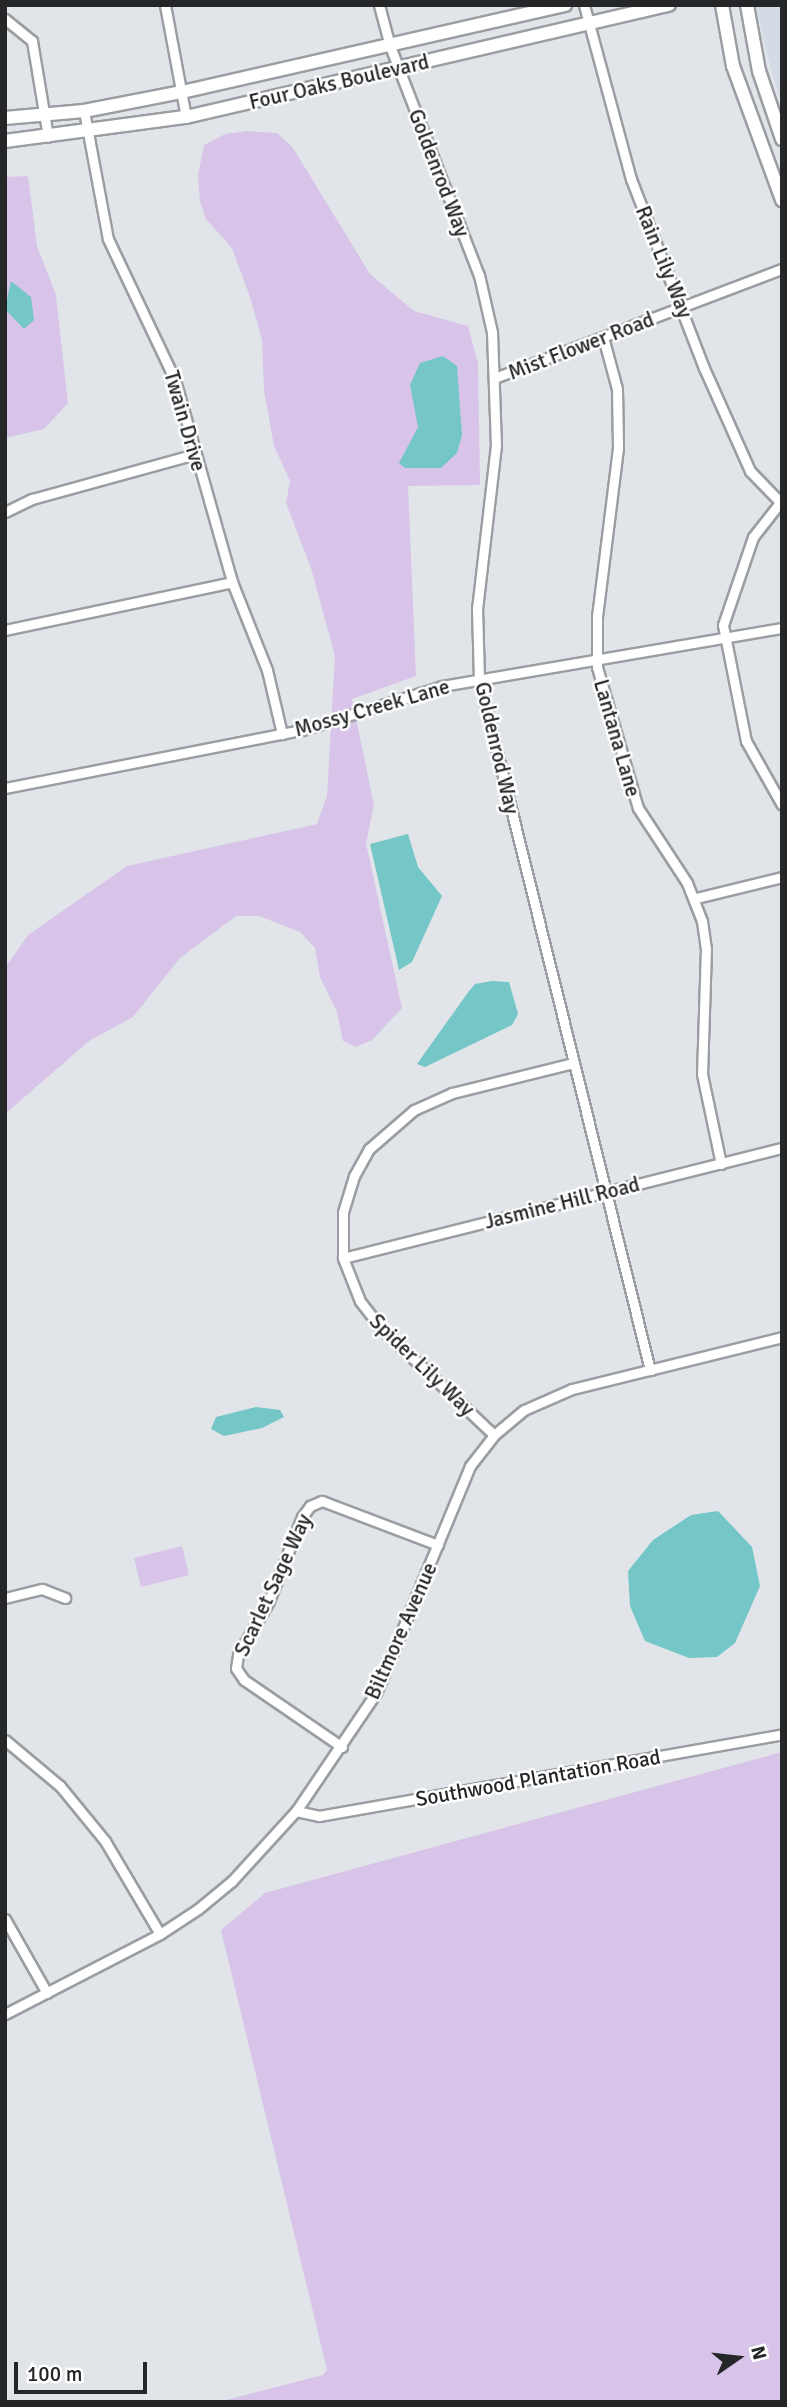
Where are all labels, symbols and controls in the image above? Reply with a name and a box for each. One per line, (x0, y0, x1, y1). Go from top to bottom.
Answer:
street label: Four Oaks Boulevard (247, 49, 431, 115)
street label: Goldenrod Way (403, 106, 475, 240)
street label: Rain Lily Way (630, 202, 698, 322)
street label: Mist Flower Road (505, 307, 657, 385)
street label: Twain Drive (159, 368, 211, 474)
street label: Mossy Creek Lane (291, 674, 453, 742)
street label: Lantana Lane (588, 676, 646, 800)
street label: Goldenrod Way (470, 679, 524, 817)
street label: Jasmine Hill Road (482, 1172, 642, 1234)
street label: Spider Lily Way (364, 1309, 480, 1421)
street label: Scarlet Sage Way (229, 1510, 317, 1660)
street label: Biltmore Avenue (360, 1559, 442, 1703)
street label: Southwood Plantation Road (414, 1744, 662, 1812)
north arrow (703, 2323, 773, 2393)
text: N (745, 2344, 772, 2362)
scale bar (18, 2348, 150, 2392)
text: 100 m (27, 2361, 82, 2387)

